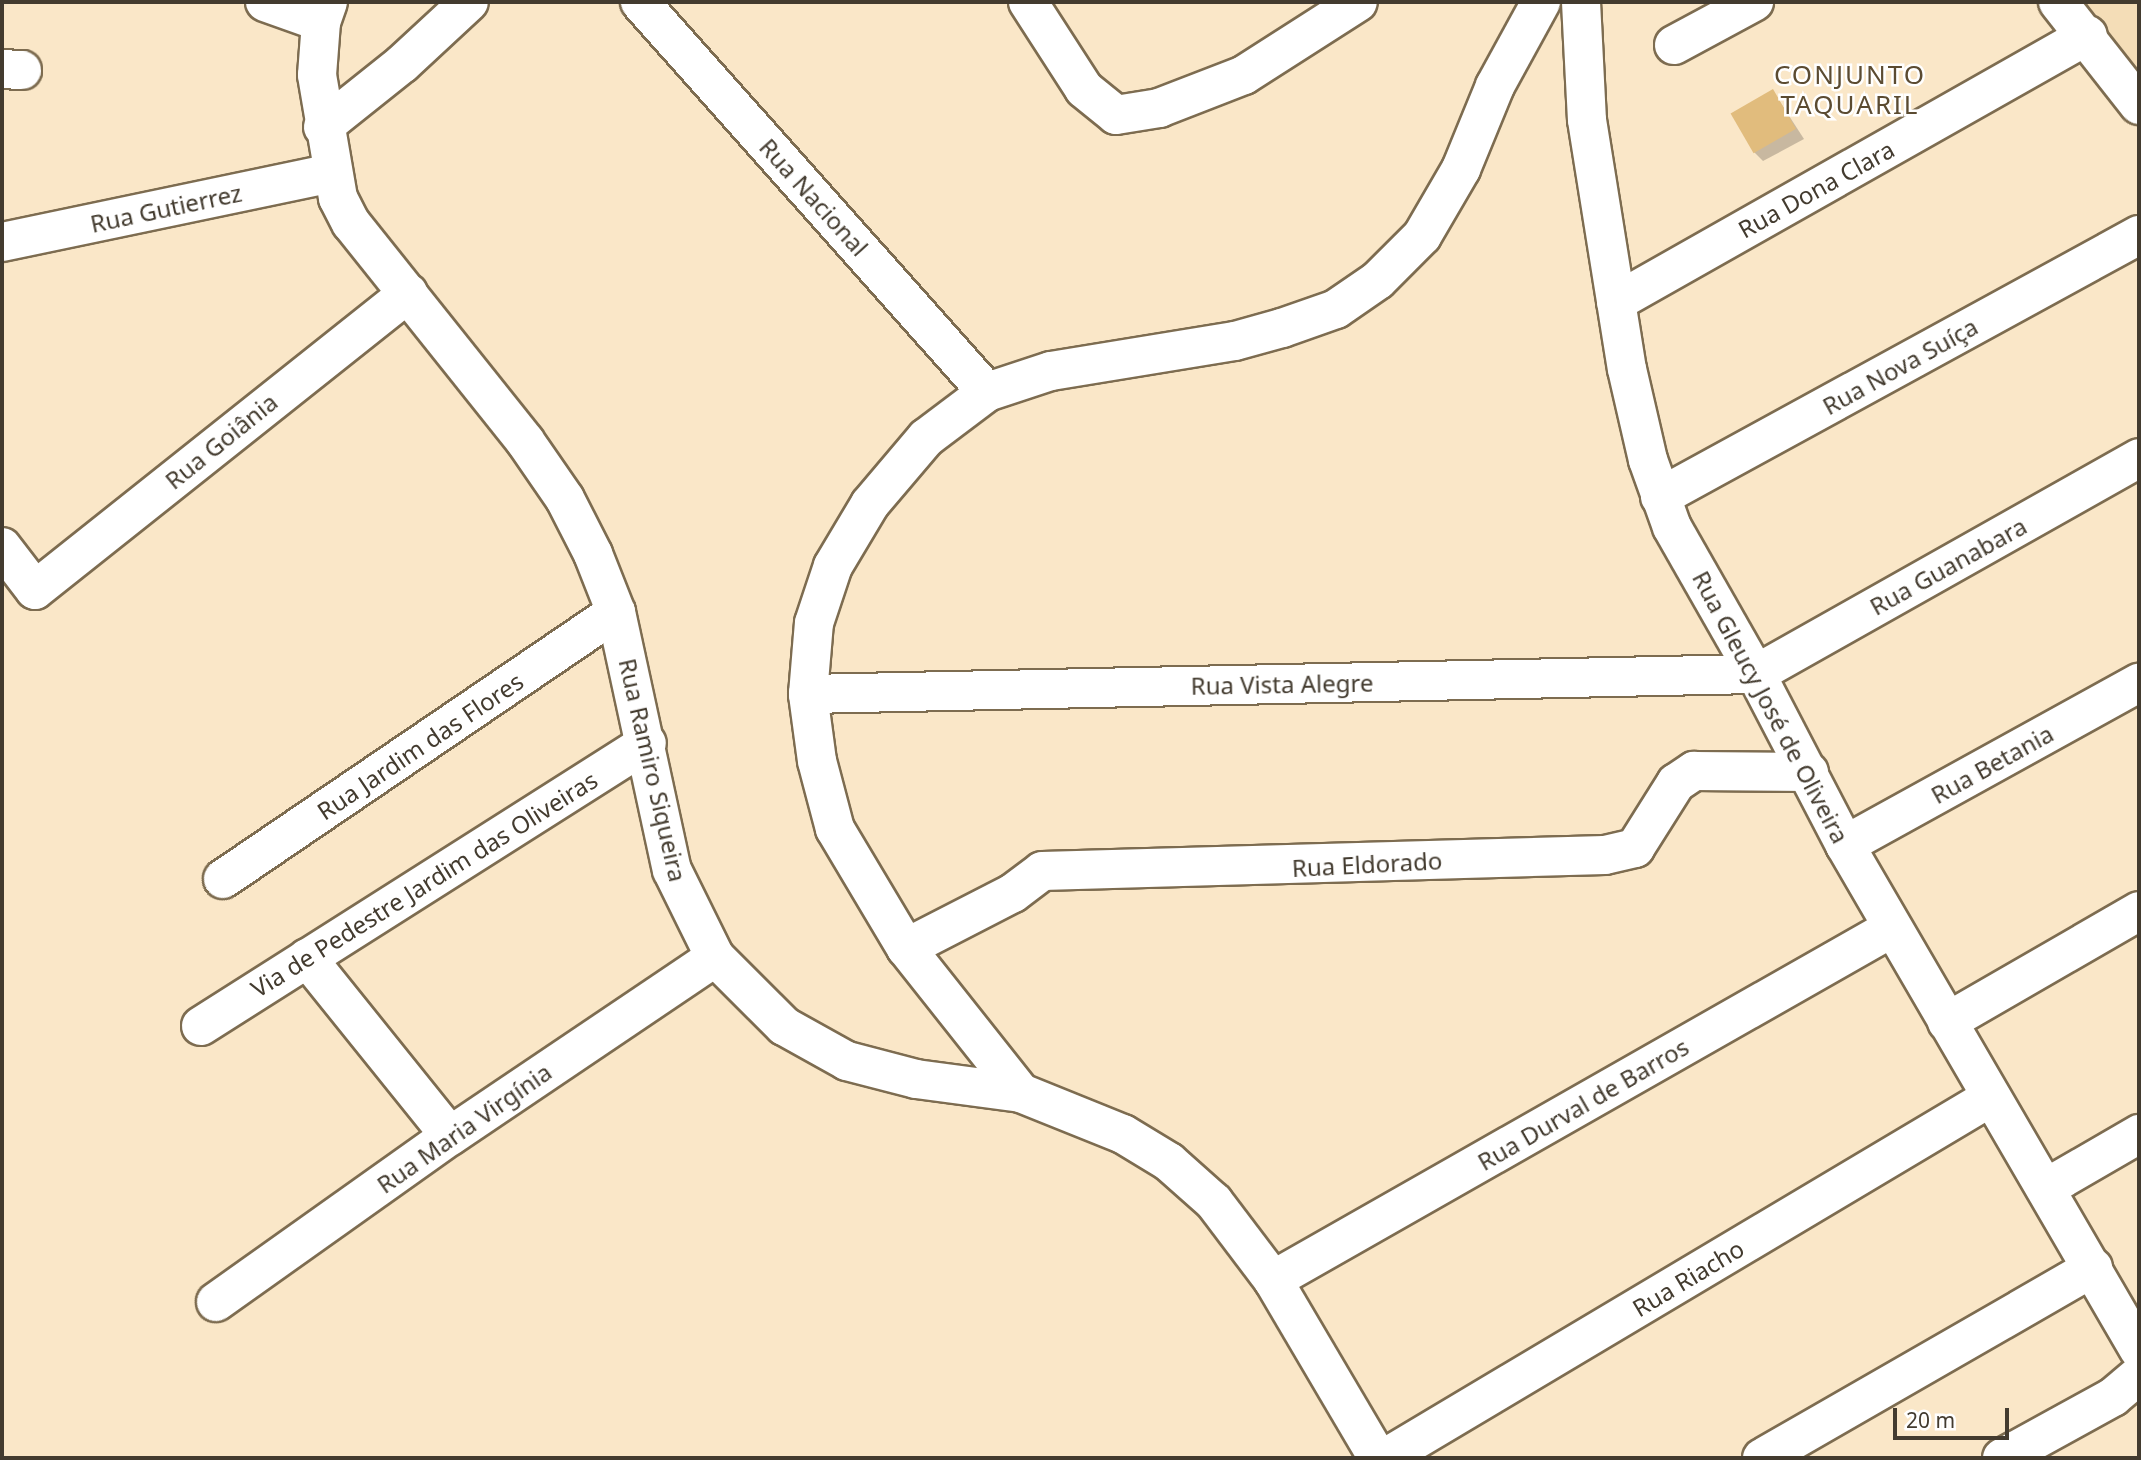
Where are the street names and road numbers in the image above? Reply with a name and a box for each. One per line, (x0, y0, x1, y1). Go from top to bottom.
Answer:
street label: Rua Nacional (754, 132, 874, 262)
street label: Rua Dona Clara (1733, 134, 1899, 244)
street label: Rua Gutierrez (88, 178, 244, 238)
street label: Rua Nova Suíça (1817, 312, 1983, 420)
street label: Rua Goiânia (159, 387, 283, 495)
street label: Rua Guanabara (1865, 511, 2031, 621)
street label: Rua Gleucy José de Oliveira (1687, 566, 1855, 848)
street label: Rua Ramiro Siqueira (613, 656, 693, 884)
street label: Rua Jardim das Flores (312, 666, 528, 826)
street label: Rua Vista Alegre (1190, 668, 1374, 700)
street label: Rua Betania (1926, 719, 2058, 809)
street label: Via de Pedestre Jardim das Oliveiras (245, 765, 603, 1003)
street label: Rua Eldorado (1291, 846, 1443, 882)
street label: Rua Durval de Barros (1472, 1032, 1694, 1176)
street label: Rua Maria Virgínia (371, 1057, 557, 1199)
street label: Rua Riacho (1627, 1233, 1749, 1323)

